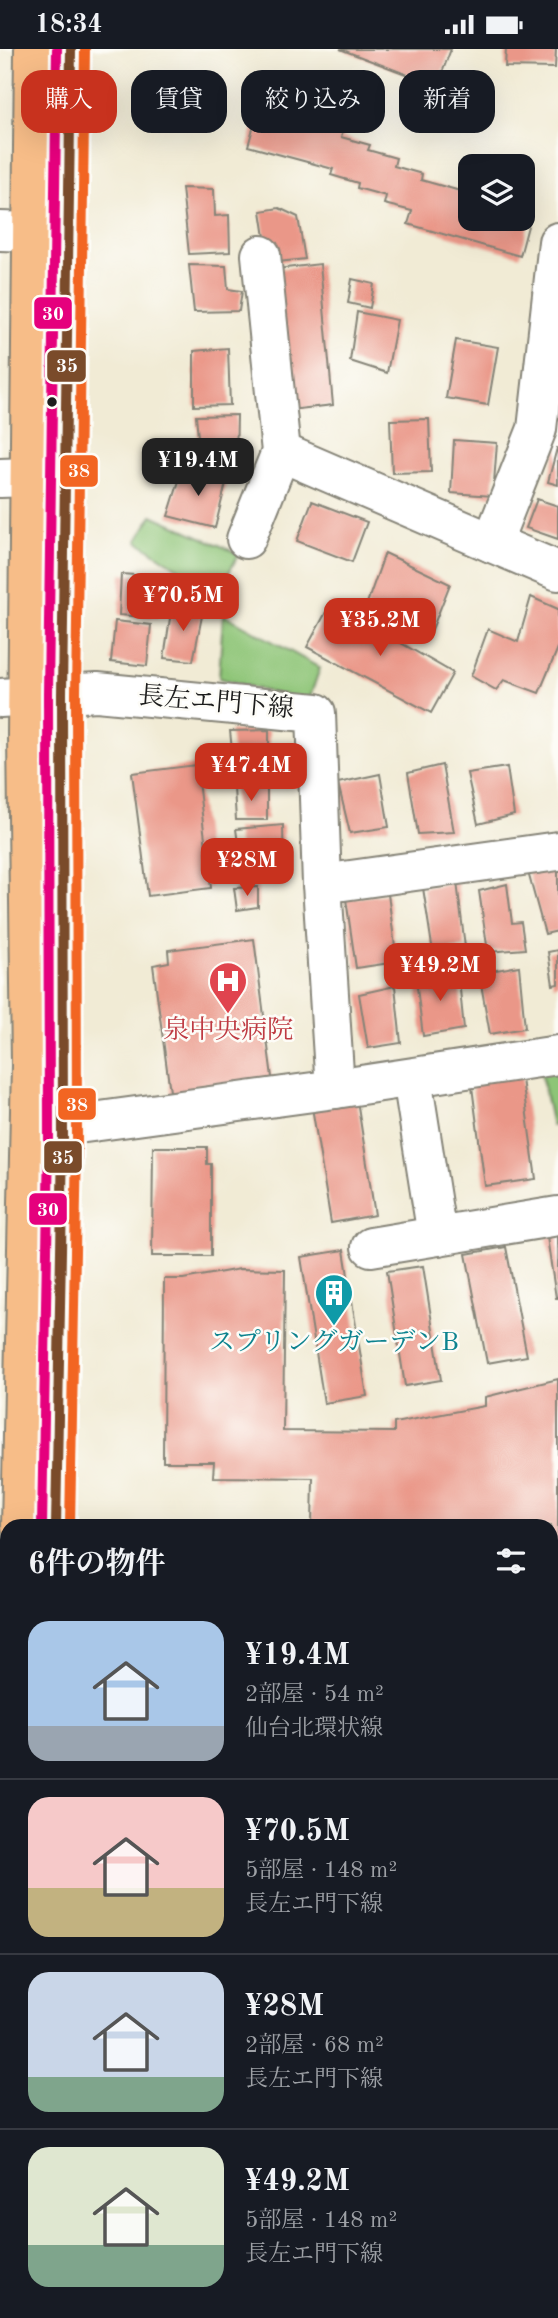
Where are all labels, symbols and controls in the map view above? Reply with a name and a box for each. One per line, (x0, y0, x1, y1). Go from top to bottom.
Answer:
text: 18:34 (35, 12, 103, 38)
chip: 購入 (21, 70, 117, 133)
chip: 賃貸 (131, 70, 227, 133)
chip: 絞り込み (241, 70, 385, 133)
chip: 新着 (399, 70, 495, 133)
map controls (458, 154, 535, 231)
button: layers (458, 154, 535, 231)
line badge: 30 (33, 296, 73, 330)
text: 30 (42, 306, 64, 325)
line badge: 35 (46, 349, 87, 383)
text: 35 (56, 358, 78, 377)
unlabelled marker (45, 395, 59, 409)
pin: ¥19.4M (141, 439, 255, 498)
text: ¥19.4M (158, 449, 238, 472)
line badge: 38 (59, 454, 99, 488)
text: 38 (68, 463, 90, 482)
pin: ¥70.5M (126, 573, 240, 633)
text: ¥70.5M (143, 584, 223, 607)
pin: ¥35.2M (323, 599, 437, 658)
text: ¥35.2M (340, 609, 420, 632)
street label: 長左エ門下線 (137, 681, 295, 723)
pin: ¥47.4M (194, 743, 308, 803)
text: ¥47.4M (211, 754, 291, 777)
pin: ¥28M (206, 839, 288, 898)
text: ¥28M (217, 849, 277, 872)
pin: ¥49.2M (383, 943, 497, 1003)
text: ¥49.2M (400, 954, 480, 977)
hospital icon: 泉中央病院 (207, 960, 249, 1015)
place label: 泉中央病院 (163, 1016, 293, 1044)
line badge: 38 (57, 1087, 97, 1121)
text: 38 (66, 1097, 88, 1116)
line badge: 35 (43, 1140, 83, 1174)
text: 35 (52, 1150, 74, 1169)
line badge: 30 (28, 1192, 68, 1226)
text: 30 (37, 1202, 59, 1221)
building icon: スプリングガーデンB (313, 1272, 355, 1327)
place label: スプリングガーデンB (209, 1328, 459, 1356)
icon: filters (492, 1542, 530, 1580)
text: 6件の物件 (28, 1550, 165, 1580)
text: ¥19.4M (245, 1641, 350, 1671)
icon: home (84, 1649, 168, 1733)
text: 2部屋 · 54 m² (245, 1683, 384, 1706)
text: 仙台北環状線 (245, 1717, 383, 1740)
text: ¥70.5M (245, 1817, 350, 1847)
icon: home (84, 1825, 168, 1909)
text: 5部屋 · 148 m² (245, 1859, 397, 1882)
text: 長左エ門下線 (245, 1893, 383, 1916)
text: ¥28M (245, 1992, 324, 2022)
icon: home (84, 2000, 168, 2084)
text: 2部屋 · 68 m² (245, 2034, 384, 2057)
text: 長左エ門下線 (245, 2068, 383, 2091)
text: ¥49.2M (245, 2167, 350, 2197)
icon: home (84, 2175, 168, 2259)
text: 5部屋 · 148 m² (245, 2209, 397, 2232)
text: 長左エ門下線 (245, 2243, 383, 2266)

